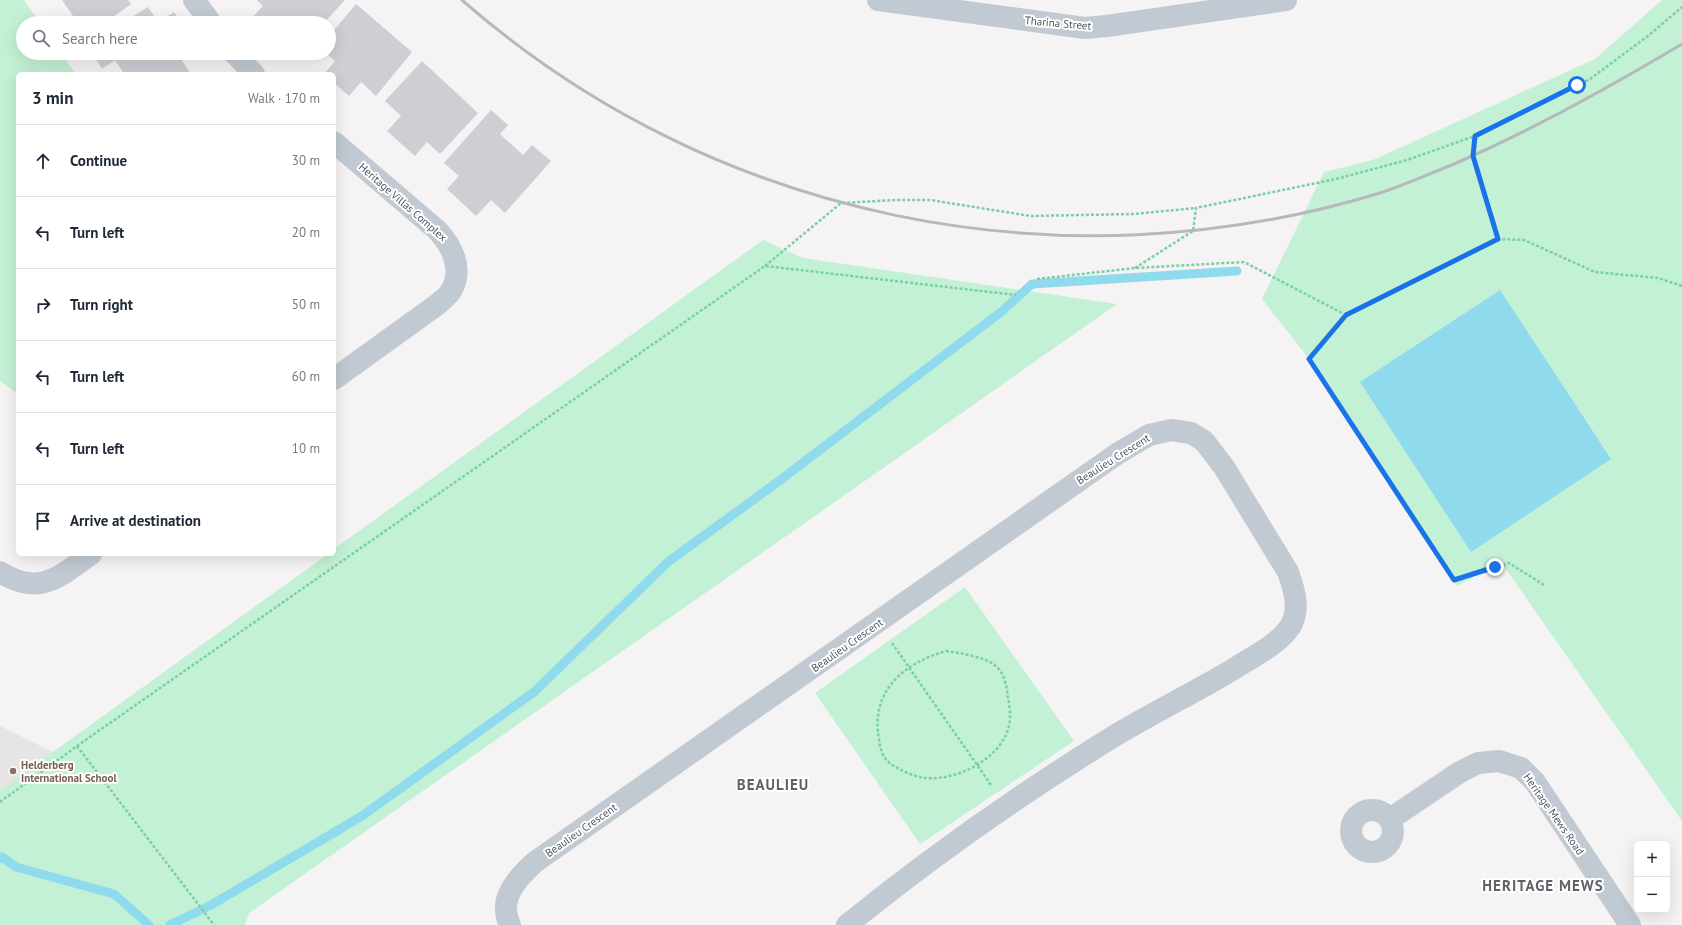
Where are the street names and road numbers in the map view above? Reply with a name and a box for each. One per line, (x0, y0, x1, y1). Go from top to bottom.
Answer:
street label: Tharina Street (1024, 13, 1092, 33)
street label: Heritage Villas Complex (356, 160, 450, 244)
street label: Beaulieu Crescent (1074, 431, 1153, 487)
street label: Beaulieu Crescent (809, 615, 886, 675)
street label: Heritage Mews Road (1521, 770, 1587, 858)
street label: Beaulieu Crescent (543, 800, 620, 860)

